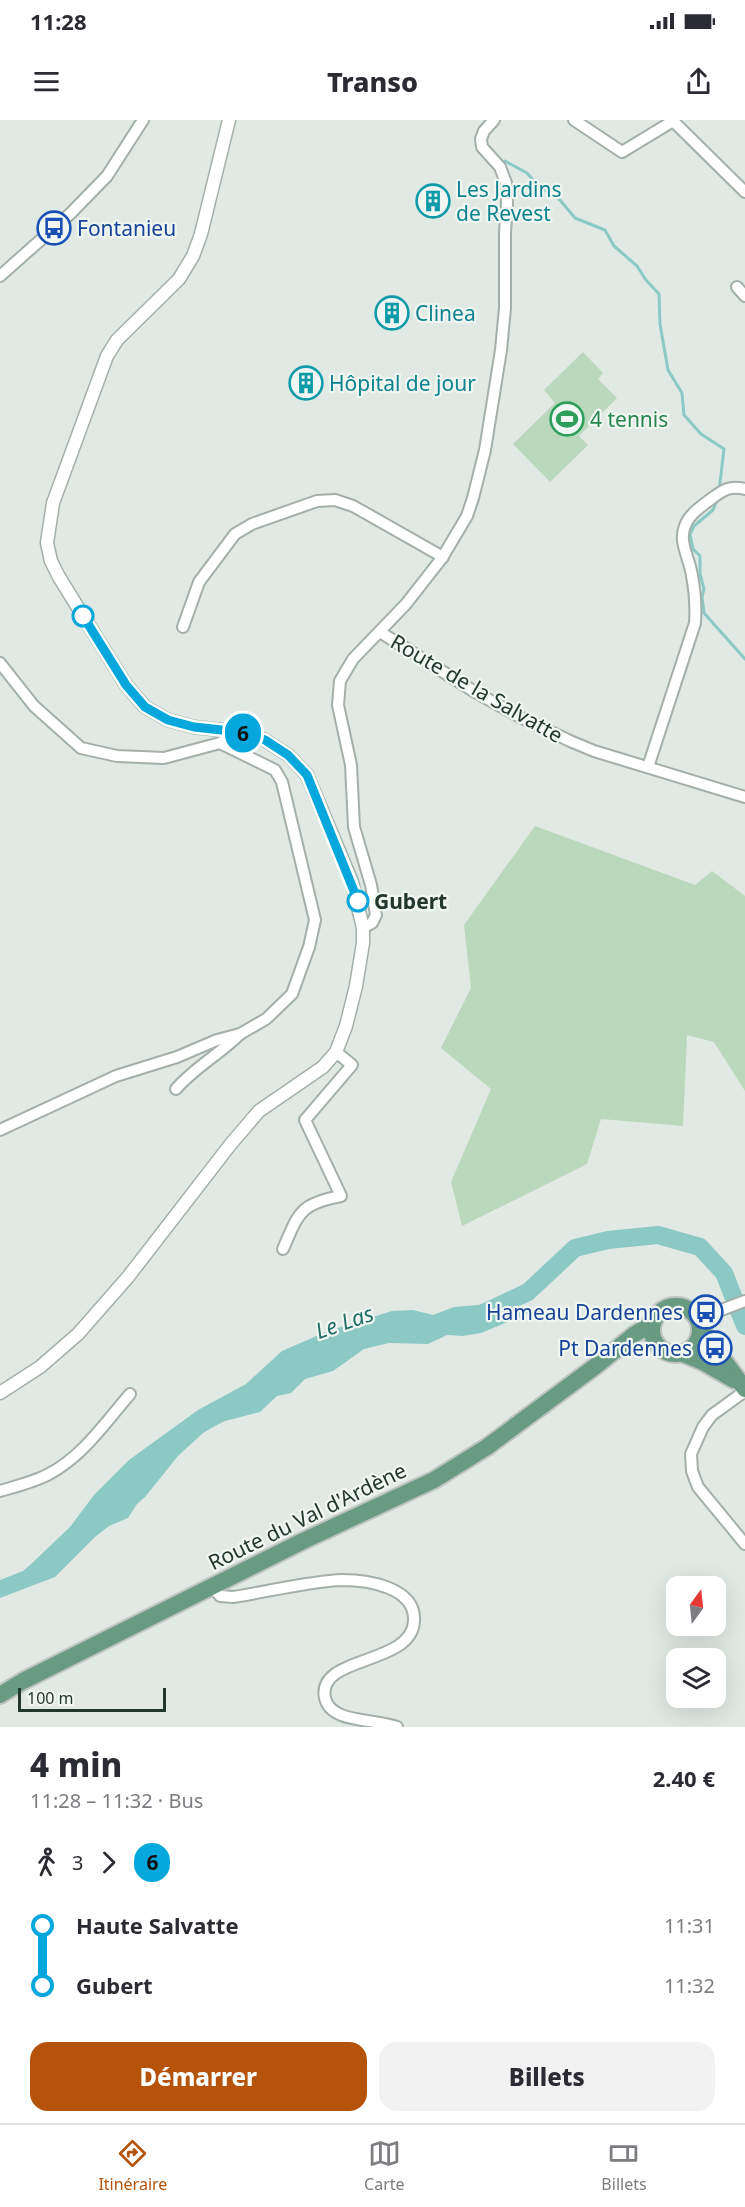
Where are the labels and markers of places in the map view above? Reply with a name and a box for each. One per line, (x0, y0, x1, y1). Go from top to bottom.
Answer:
place label: Les Jardins de Revest (456, 175, 562, 227)
building icon: Les Jardins de Revest (415, 183, 451, 219)
bus stop icon: Fontanieu (36, 210, 72, 246)
place label: Fontanieu (77, 214, 176, 242)
building icon: Clinea (374, 295, 410, 331)
place label: Clinea (415, 299, 476, 327)
building icon: Hôpital de jour (288, 365, 324, 401)
place label: Hôpital de jour (329, 369, 476, 397)
sports icon: 4 tennis (549, 401, 585, 437)
place label: 4 tennis (590, 405, 668, 433)
unlabelled marker (72, 605, 94, 627)
place label: Gubert (374, 887, 447, 915)
marker: Gubert (347, 890, 369, 912)
bus stop icon: Hameau Dardennes (688, 1294, 724, 1330)
place label: Hameau Dardennes (486, 1298, 683, 1326)
bus stop icon: Pt Dardennes (697, 1330, 733, 1366)
place label: Pt Dardennes (558, 1334, 692, 1362)

